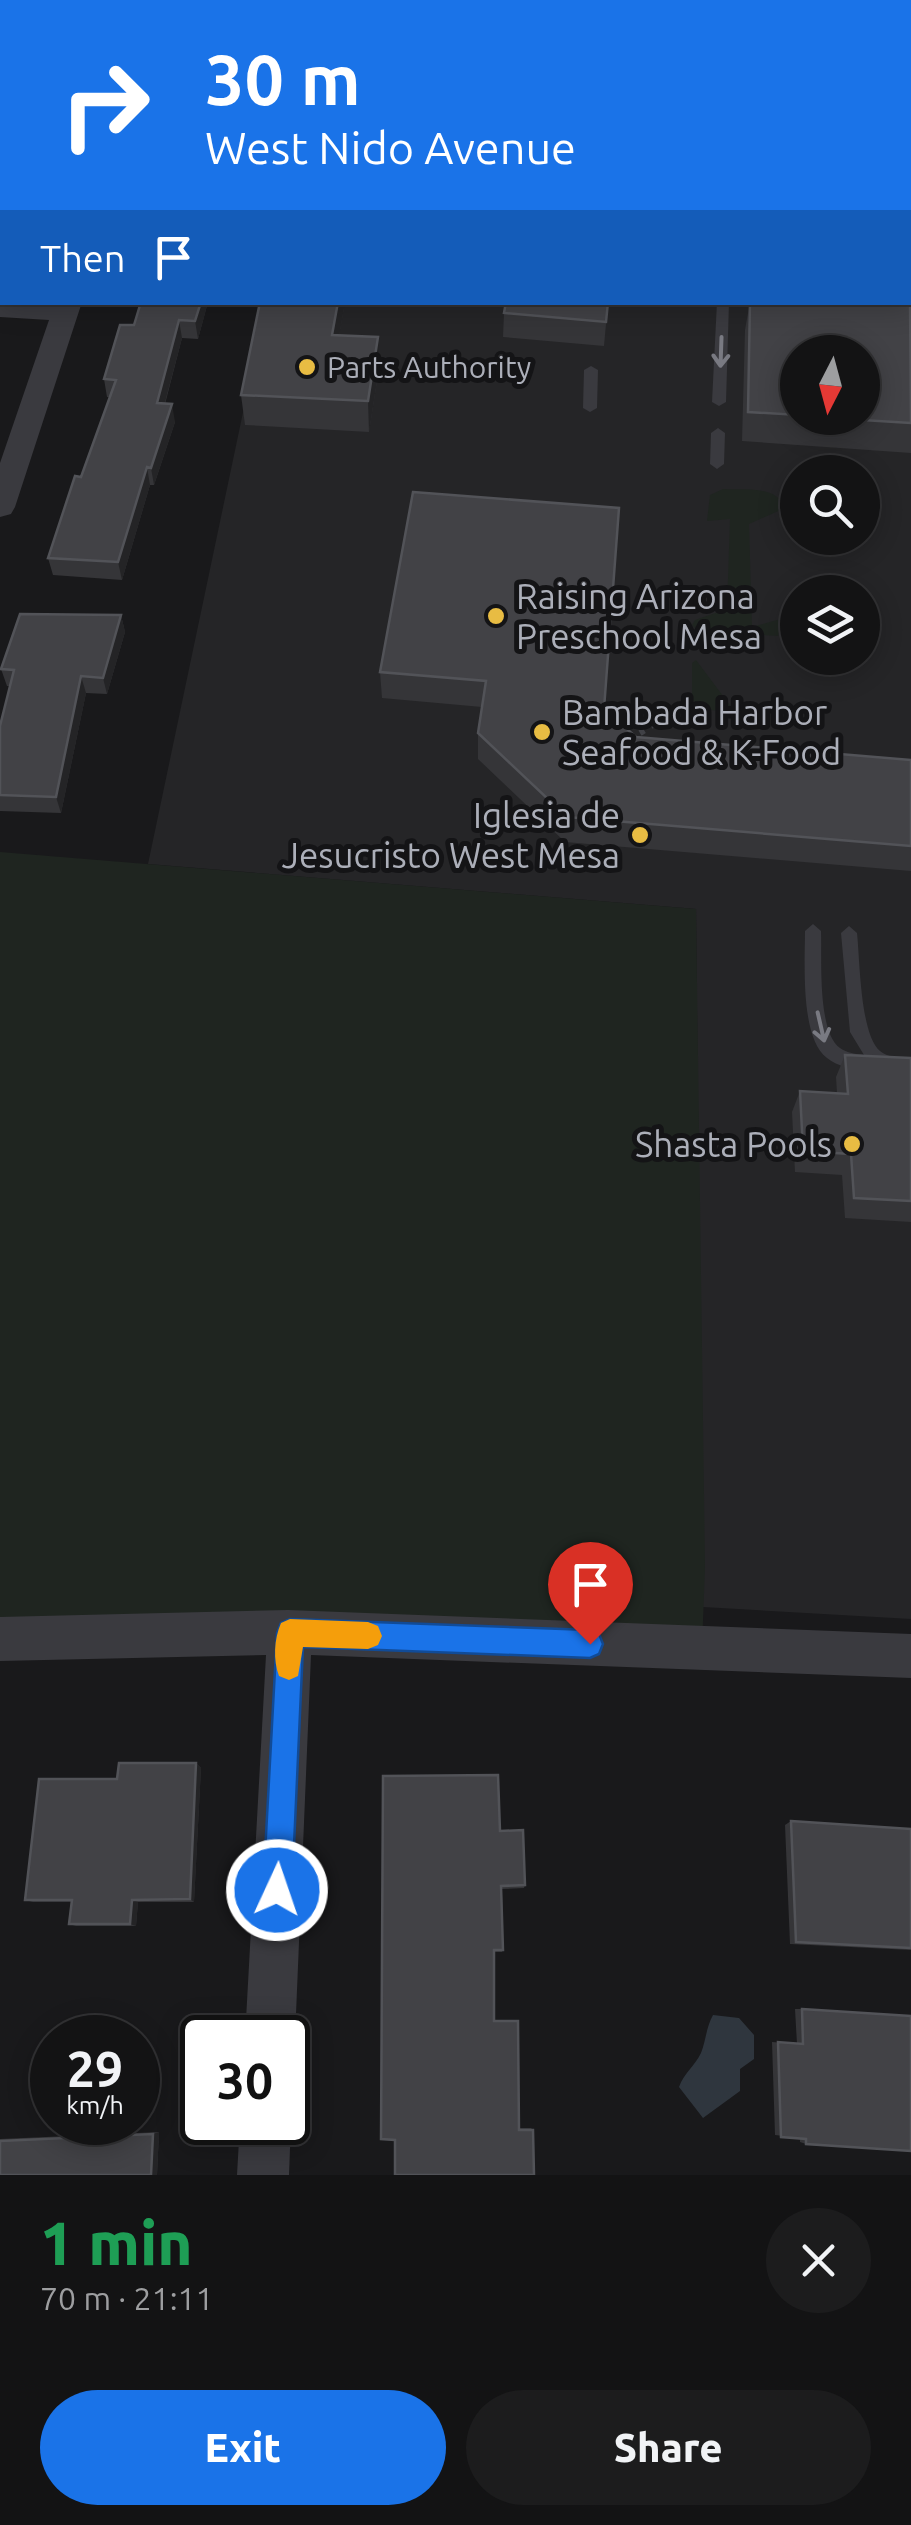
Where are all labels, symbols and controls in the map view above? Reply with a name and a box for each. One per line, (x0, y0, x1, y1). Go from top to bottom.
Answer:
icon: right (40, 40, 170, 170)
text: 30 m (205, 40, 361, 118)
text: West Nido Avenue (205, 122, 576, 173)
icon: arrive (146, 230, 201, 285)
text: Then (40, 237, 126, 279)
north arrow (780, 335, 880, 435)
map controls (780, 335, 880, 675)
one-way arrow (711, 336, 730, 368)
place label: Parts Authority (327, 350, 531, 384)
marker: Parts Authority (296, 356, 318, 378)
button: search (780, 455, 880, 555)
button: layers (780, 575, 880, 675)
place label: Raising Arizona Preschool Mesa (516, 576, 762, 656)
marker: Raising Arizona Preschool Mesa (485, 605, 507, 627)
place label: Bambada Harbor Seafood & K-Food (562, 692, 841, 772)
marker: Bambada Harbor Seafood & K-Food (531, 721, 553, 743)
place label: Iglesia de Jesucristo West Mesa (282, 795, 620, 875)
marker: Iglesia de Jesucristo West Mesa (629, 824, 651, 846)
one-way arrow (813, 1010, 831, 1042)
place label: Shasta Pools (635, 1124, 832, 1164)
marker: Shasta Pools (841, 1133, 863, 1155)
pin (548, 1542, 633, 1645)
icon: arrive (563, 1557, 618, 1612)
position arrow (225, 1838, 329, 1942)
speed limit sign: 30 (180, 2015, 310, 2145)
text: 29 (67, 2040, 123, 2096)
text: km/h (66, 2091, 124, 2119)
button: close (766, 2208, 871, 2313)
text: 1 min (40, 2209, 193, 2276)
text: 70 m · 21:11 (40, 2280, 214, 2316)
button: Exit (40, 2390, 446, 2505)
button: Share (466, 2390, 871, 2505)

